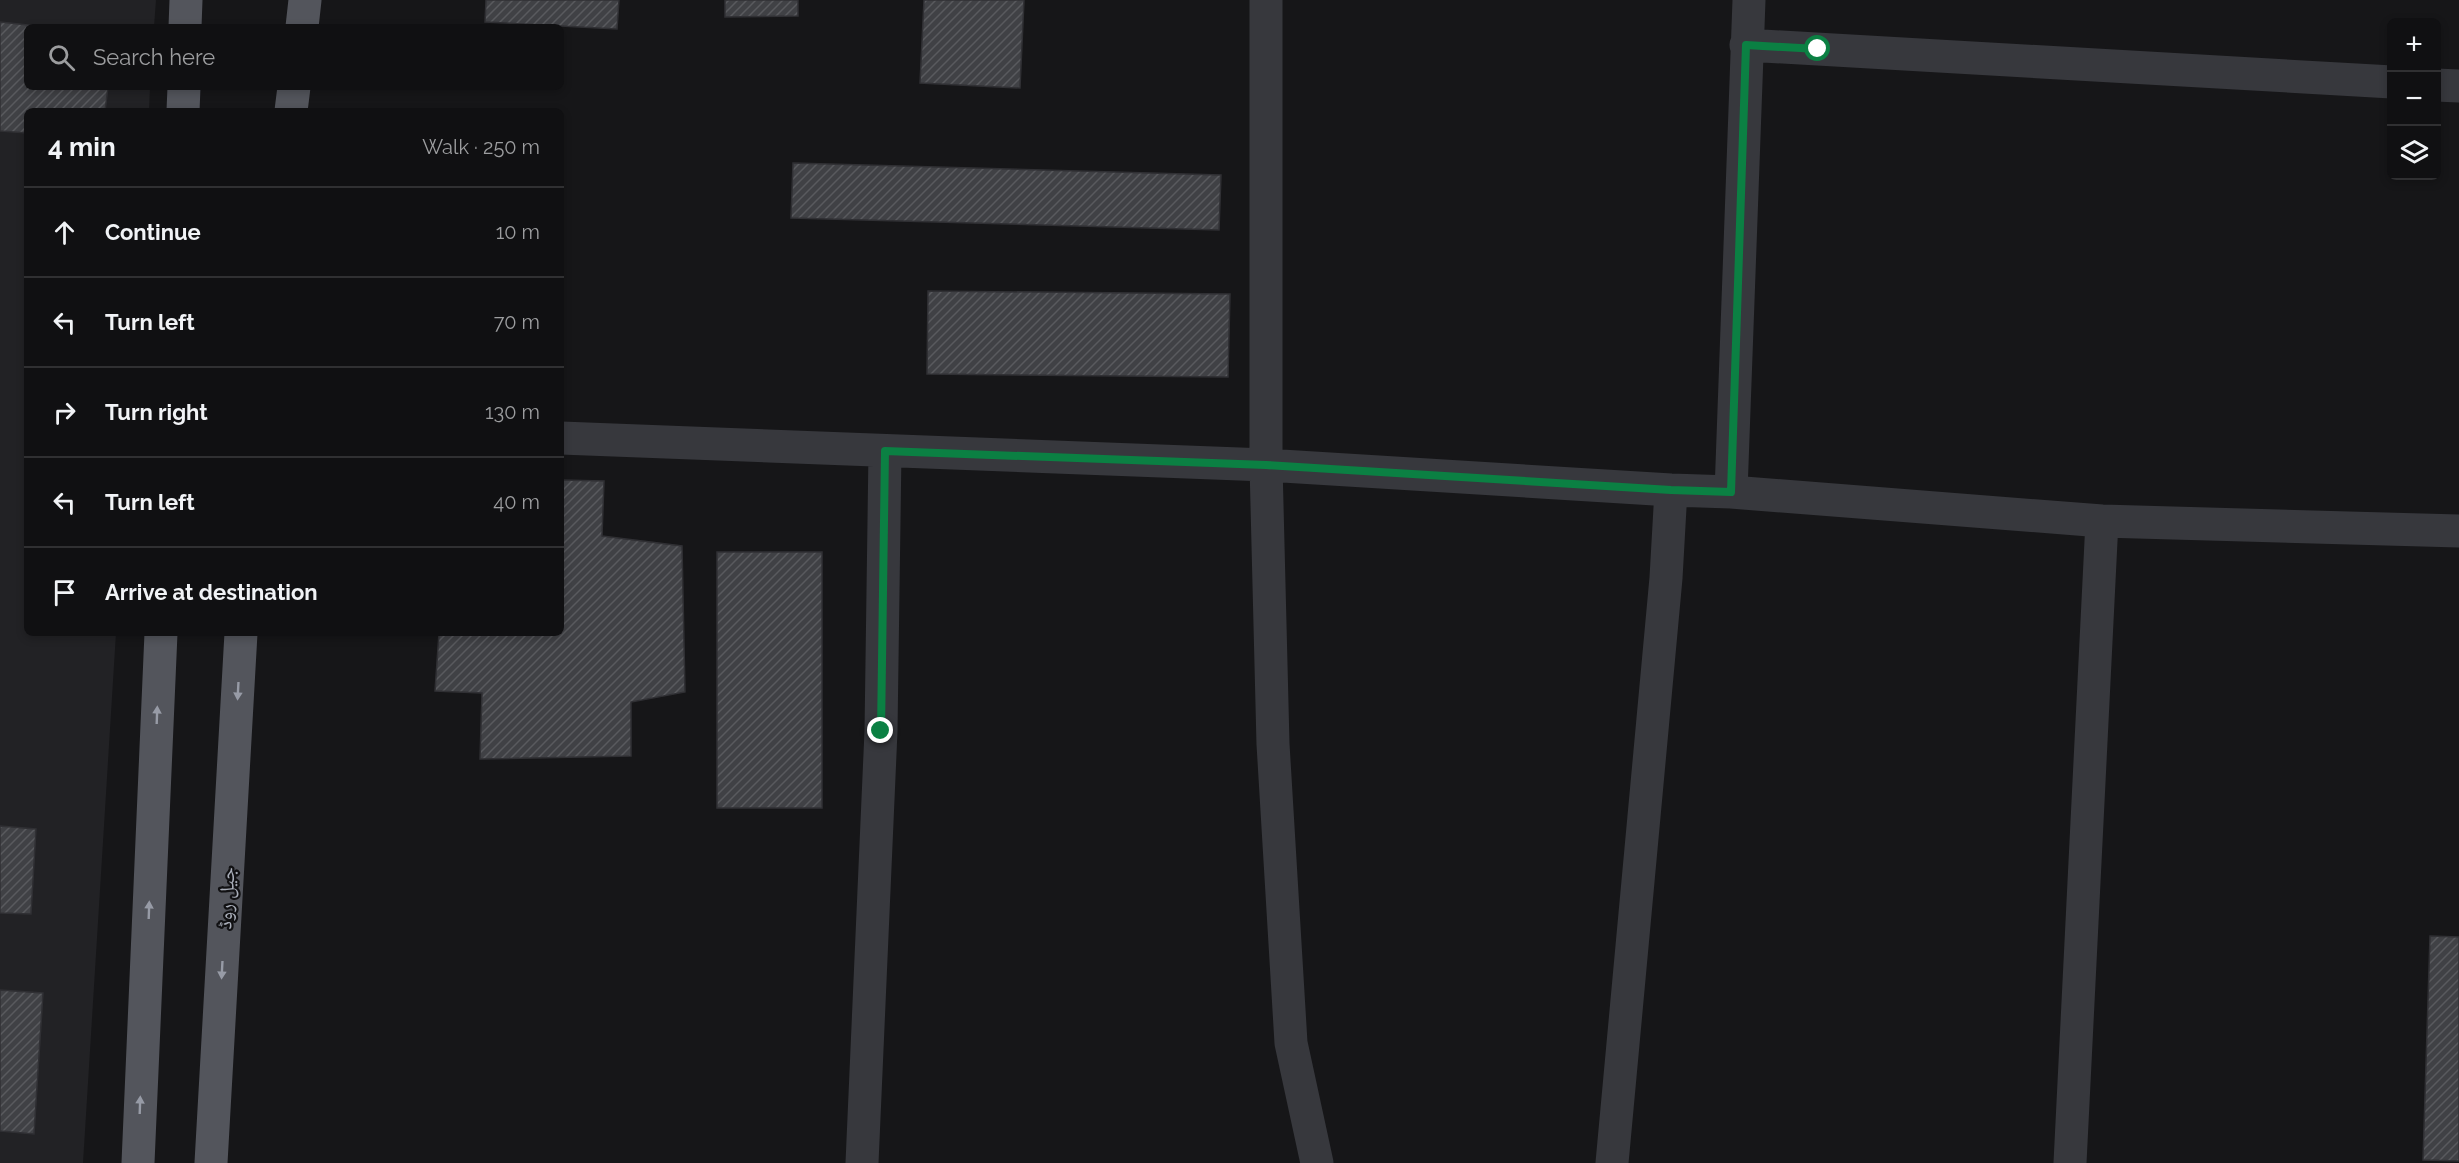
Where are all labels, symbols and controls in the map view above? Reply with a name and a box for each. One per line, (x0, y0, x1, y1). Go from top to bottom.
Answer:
map controls (2387, 18, 2441, 180)
button: + (2387, 18, 2441, 72)
search box (24, 24, 564, 90)
route start (1804, 35, 1830, 61)
icon: search (45, 41, 78, 74)
text: Search here (93, 44, 215, 70)
button: − (2387, 72, 2441, 126)
button: layers (2387, 126, 2441, 180)
text: 4 min (48, 132, 116, 162)
text: Walk · 250 m (422, 135, 540, 159)
icon: ahead (48, 216, 81, 249)
text: Continue (105, 219, 201, 245)
text: 10 m (496, 220, 540, 244)
icon: left (48, 306, 81, 339)
text: Turn left (105, 309, 195, 335)
text: 70 m (494, 310, 540, 334)
icon: right (48, 396, 81, 429)
text: Turn right (105, 399, 208, 425)
text: 130 m (485, 400, 540, 424)
icon: left (48, 486, 81, 519)
text: Turn left (105, 489, 195, 515)
text: 40 m (493, 490, 540, 514)
icon: arrive (48, 576, 81, 609)
text: Arrive at destination (105, 579, 318, 605)
one-way arrow (233, 682, 242, 701)
one-way arrow (153, 705, 162, 724)
route end (867, 717, 893, 743)
street label: جیل روڈ (212, 866, 240, 930)
one-way arrow (144, 900, 153, 919)
one-way arrow (217, 960, 227, 979)
one-way arrow (136, 1095, 145, 1114)

